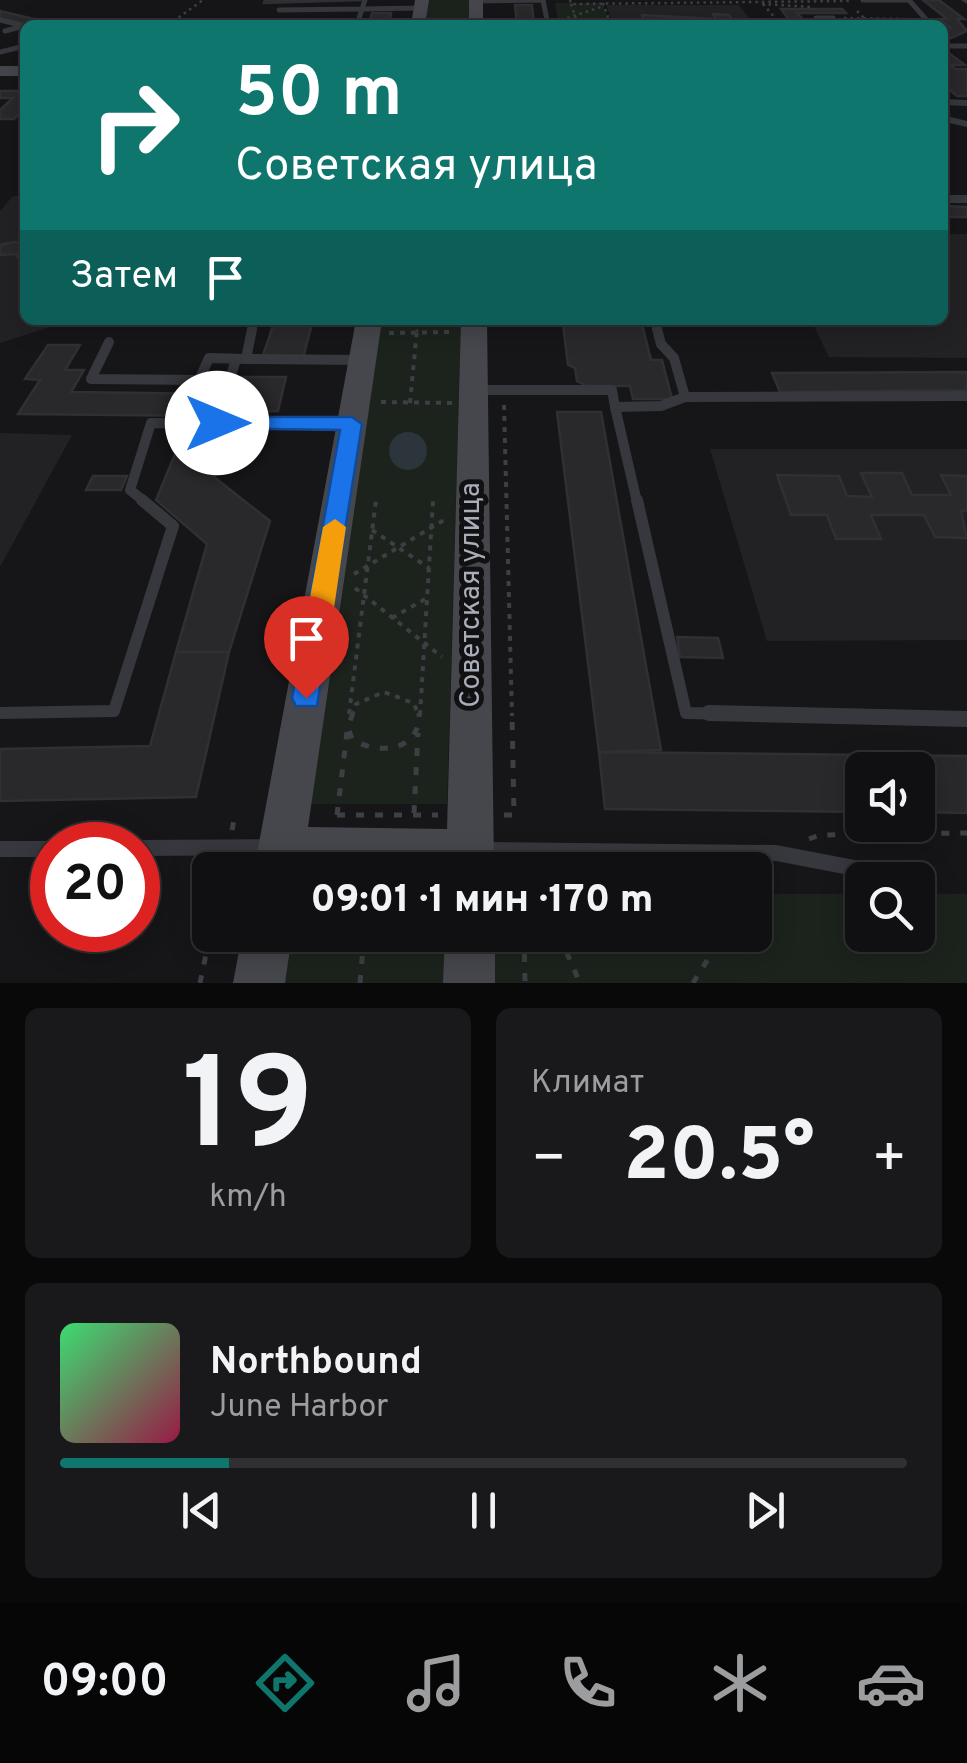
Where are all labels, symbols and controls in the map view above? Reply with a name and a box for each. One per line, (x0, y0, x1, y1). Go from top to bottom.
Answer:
text: 50 m (235, 52, 402, 141)
icon: right (70, 60, 200, 190)
text: Советская улица (235, 139, 597, 196)
icon: arrive (198, 250, 253, 305)
text: Затем (70, 253, 178, 302)
position arrow (165, 371, 269, 475)
street label: Советская улица (454, 482, 490, 708)
pin (264, 596, 349, 699)
icon: arrive (279, 611, 334, 666)
map controls (845, 752, 935, 952)
button: sound (845, 752, 935, 842)
speed limit sign: 20 (30, 822, 160, 952)
button: search (845, 862, 935, 952)
text: 09:01 · 1 мин · 170 m (310, 877, 654, 926)
text: 19 (182, 1030, 314, 1195)
text: Климат (531, 1064, 644, 1104)
text: 20.5° (623, 1112, 815, 1207)
text: − (531, 1126, 566, 1196)
text: + (872, 1126, 907, 1196)
text: km/h (209, 1178, 287, 1218)
text: Northbound (210, 1339, 422, 1388)
text: June Harbor (210, 1388, 389, 1428)
icon: previous (174, 1483, 229, 1538)
icon: pause (456, 1483, 511, 1538)
icon: next (738, 1483, 793, 1538)
icon: directions (250, 1648, 320, 1718)
icon: music (401, 1648, 471, 1718)
icon: phone (553, 1648, 623, 1718)
icon: climate (705, 1648, 775, 1718)
icon: car (856, 1648, 926, 1718)
text: 09:00 (41, 1655, 168, 1712)

